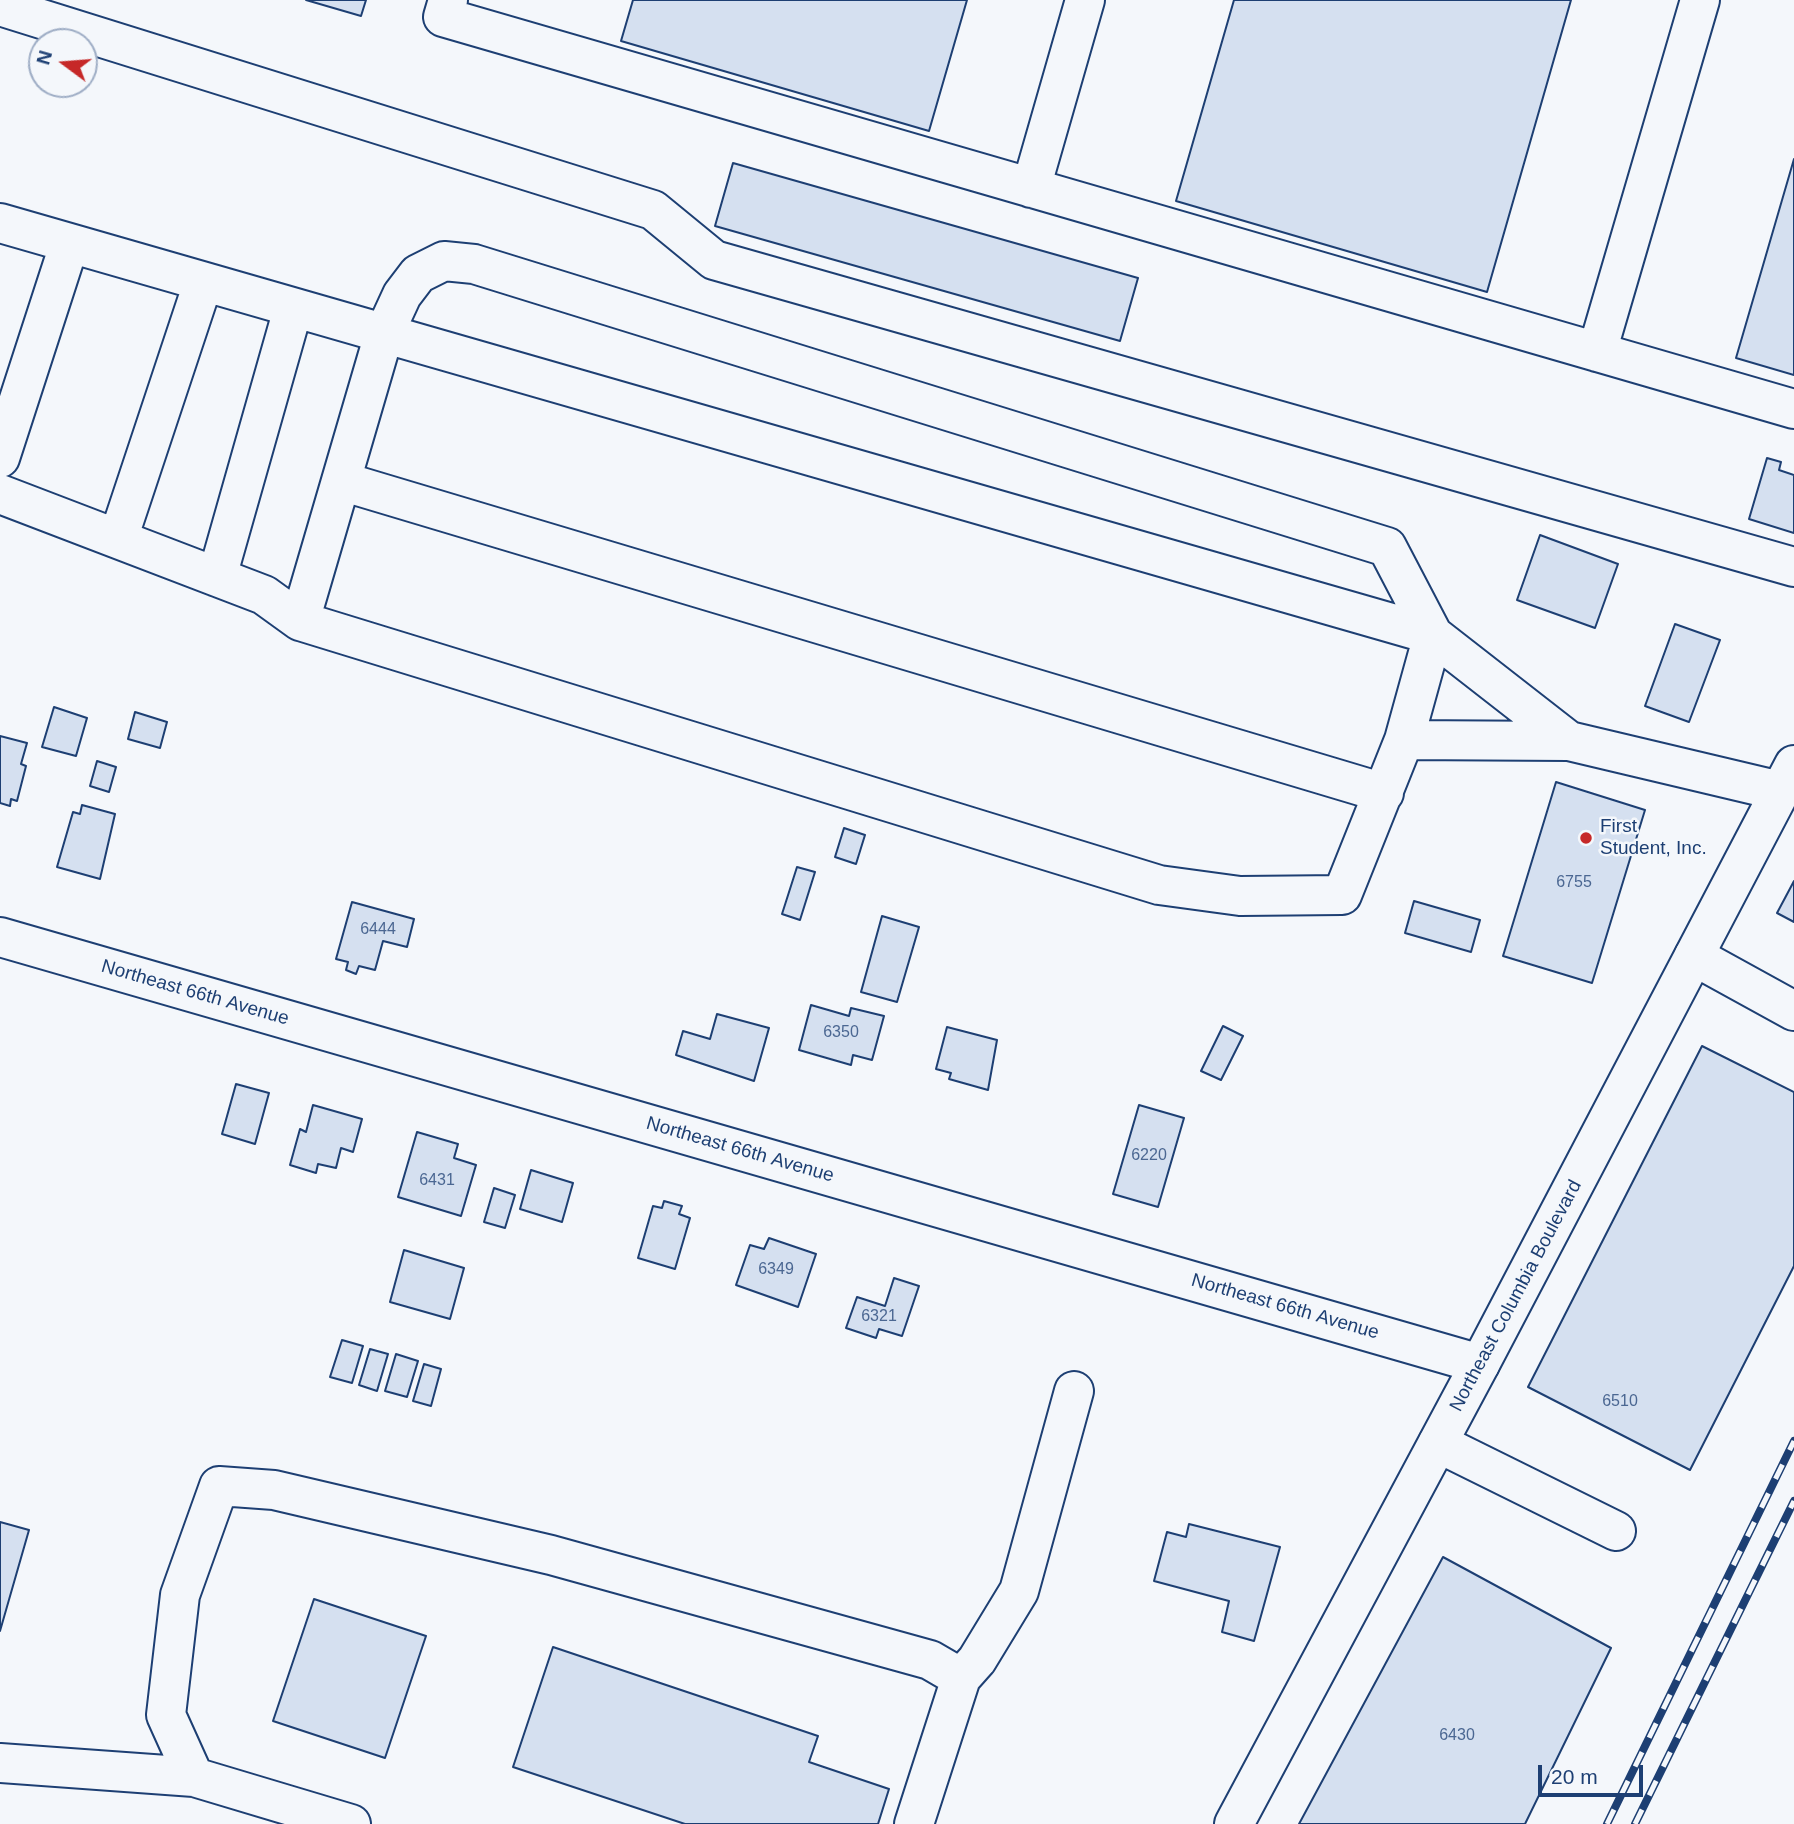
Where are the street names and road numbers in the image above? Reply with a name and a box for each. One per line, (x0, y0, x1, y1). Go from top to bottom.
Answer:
street label: Northeast 66th Avenue (99, 955, 291, 1031)
street label: Northeast 66th Avenue (644, 1112, 836, 1188)
street label: Northeast Columbia Boulevard (1445, 1176, 1587, 1416)
street label: Northeast 66th Avenue (1189, 1269, 1381, 1345)

